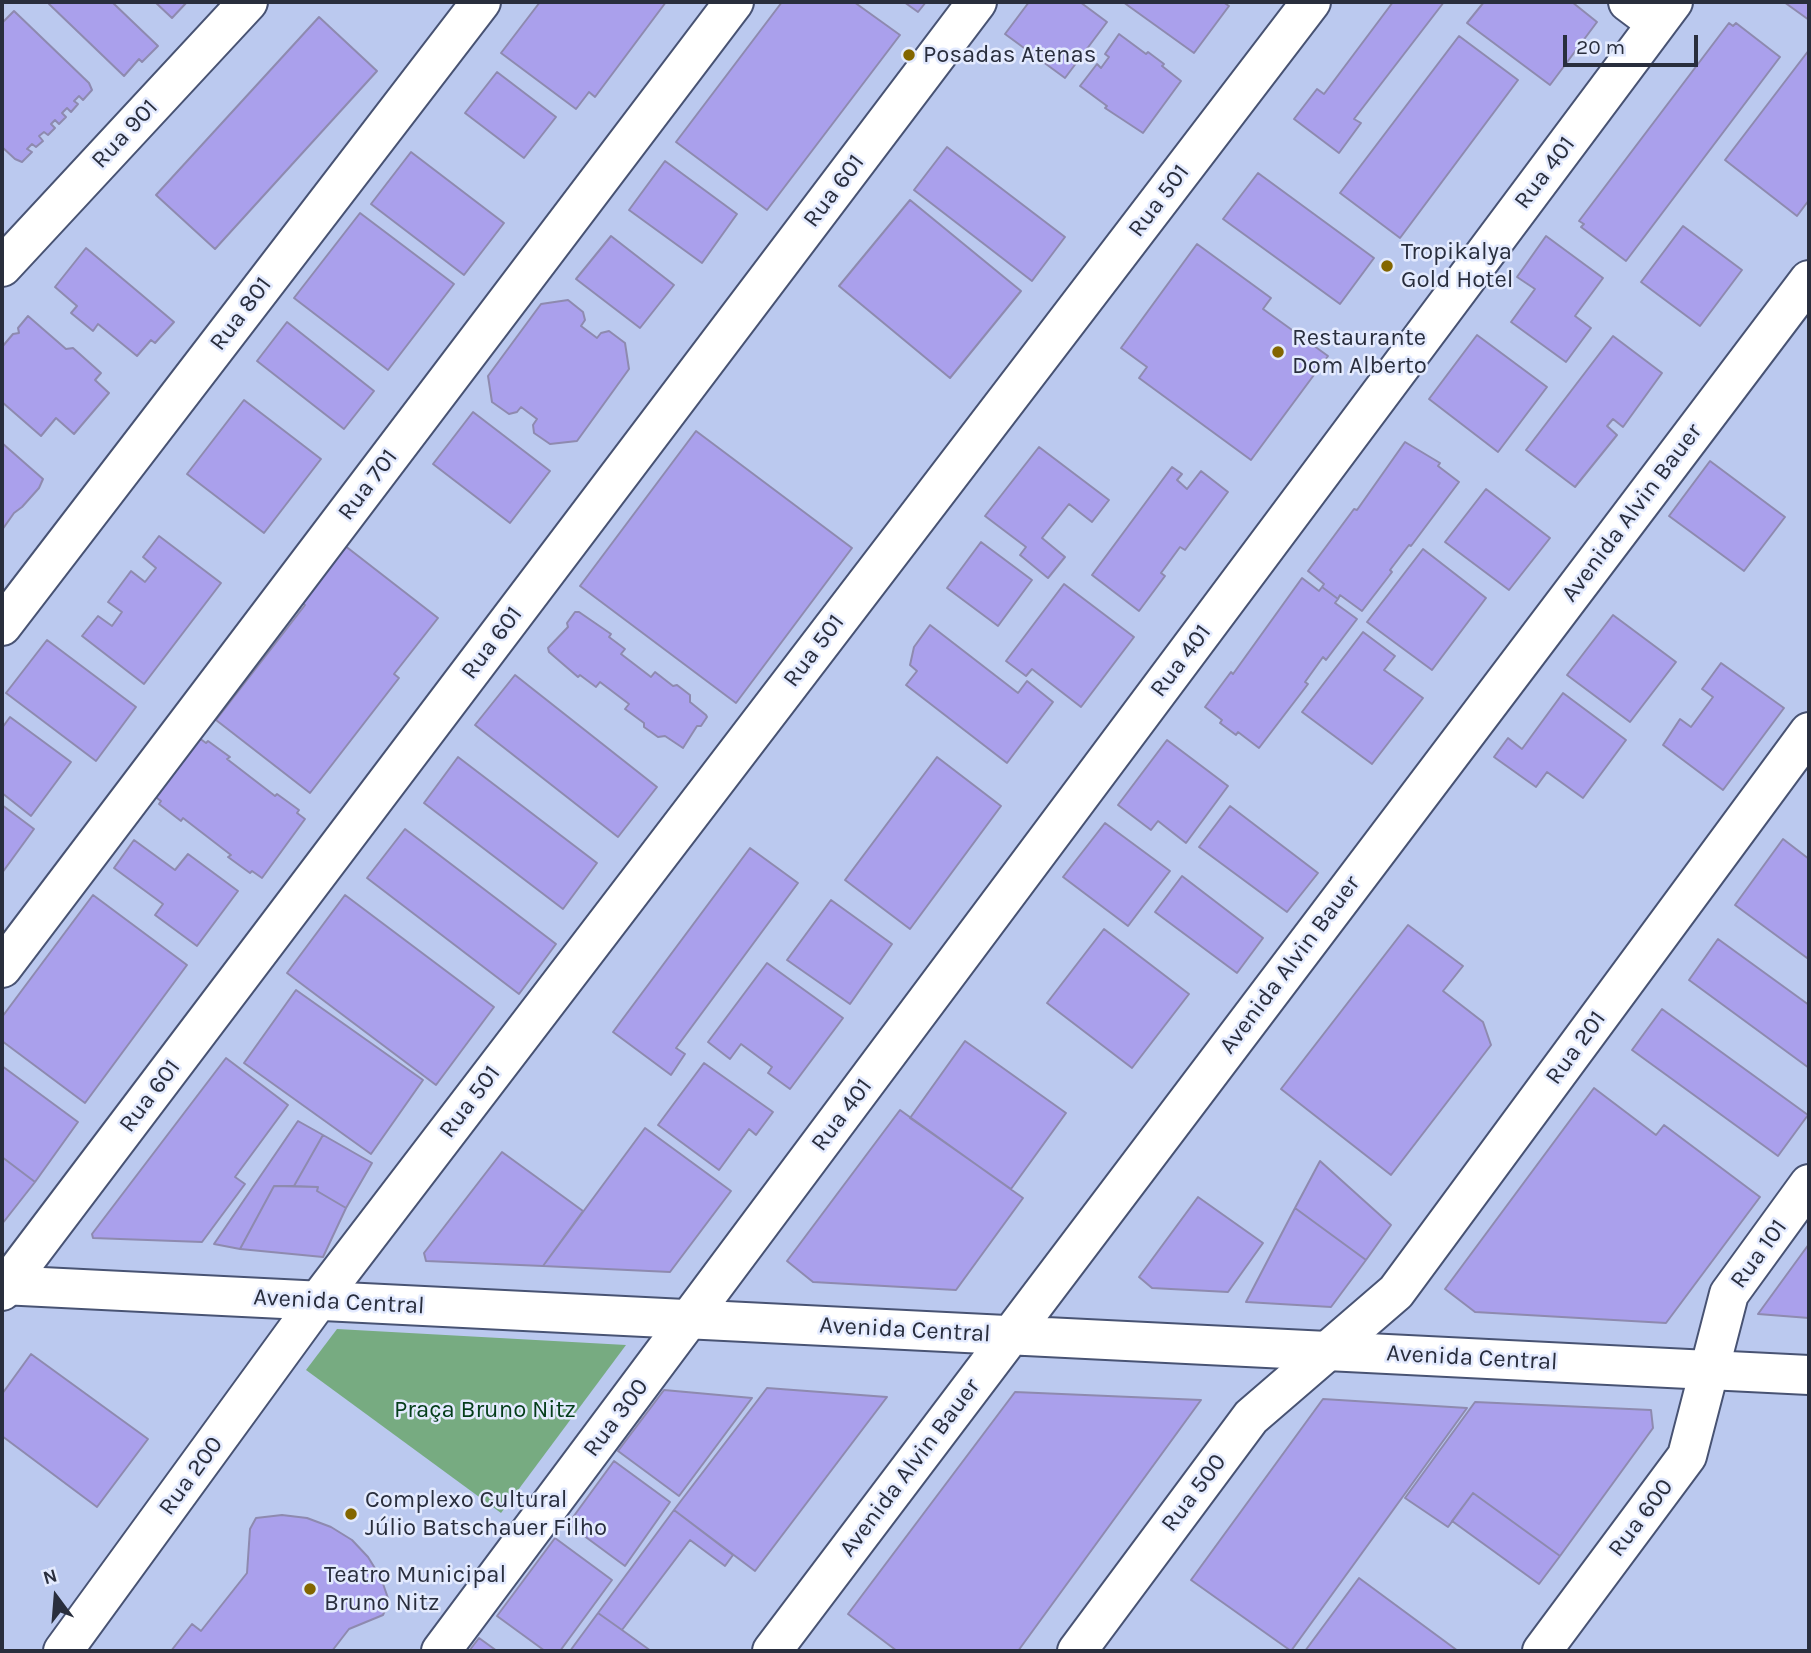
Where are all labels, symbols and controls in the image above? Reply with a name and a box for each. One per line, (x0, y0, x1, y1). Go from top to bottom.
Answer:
scale bar (1566, 21, 1701, 65)
text: 20 m (1576, 35, 1625, 59)
place label: Posadas Atenas (923, 41, 1096, 69)
marker: Posadas Atenas (901, 47, 917, 63)
street label: Rua 901 (86, 93, 164, 175)
street label: Rua 401 (1508, 131, 1582, 215)
street label: Rua 601 (797, 149, 871, 233)
street label: Rua 501 (1122, 159, 1196, 243)
place label: Tropikalya Gold Hotel (1401, 238, 1513, 294)
marker: Tropikalya Gold Hotel (1379, 258, 1395, 274)
street label: Rua 801 (204, 271, 278, 357)
place label: Restaurante Dom Alberto (1292, 324, 1427, 380)
marker: Restaurante Dom Alberto (1270, 344, 1286, 360)
street label: Avenida Alvin Bauer (1556, 418, 1708, 608)
street label: Rua 701 (332, 444, 404, 526)
street label: Rua 601 (455, 601, 529, 685)
street label: Rua 501 (777, 609, 851, 693)
street label: Rua 401 (1144, 619, 1218, 703)
street label: Avenida Alvin Bauer (1214, 870, 1366, 1060)
street label: Rua 201 (1540, 1005, 1612, 1091)
street label: Rua 601 (113, 1054, 187, 1138)
street label: Rua 501 (433, 1060, 507, 1144)
street label: Rua 401 (805, 1073, 879, 1157)
street label: Rua 101 (1724, 1214, 1794, 1294)
street label: Avenida Central (253, 1283, 425, 1321)
street label: Avenida Central (819, 1311, 991, 1349)
street label: Avenida Central (1386, 1339, 1558, 1377)
street label: Rua 300 (577, 1373, 655, 1463)
street label: Avenida Alvin Bauer (834, 1373, 986, 1563)
park label: Praça Bruno Nitz (394, 1396, 576, 1424)
street label: Rua 200 (153, 1431, 229, 1521)
street label: Rua 500 (1155, 1448, 1233, 1538)
street label: Rua 600 (1602, 1473, 1680, 1563)
place label: Complexo Cultural Júlio Batschauer Filho (365, 1486, 607, 1542)
marker: Complexo Cultural Júlio Batschauer Filho (343, 1506, 359, 1522)
place label: Teatro Municipal Bruno Nitz (324, 1561, 506, 1617)
north arrow (21, 1562, 91, 1632)
text: N (41, 1564, 60, 1589)
marker: Teatro Municipal Bruno Nitz (302, 1581, 318, 1597)

